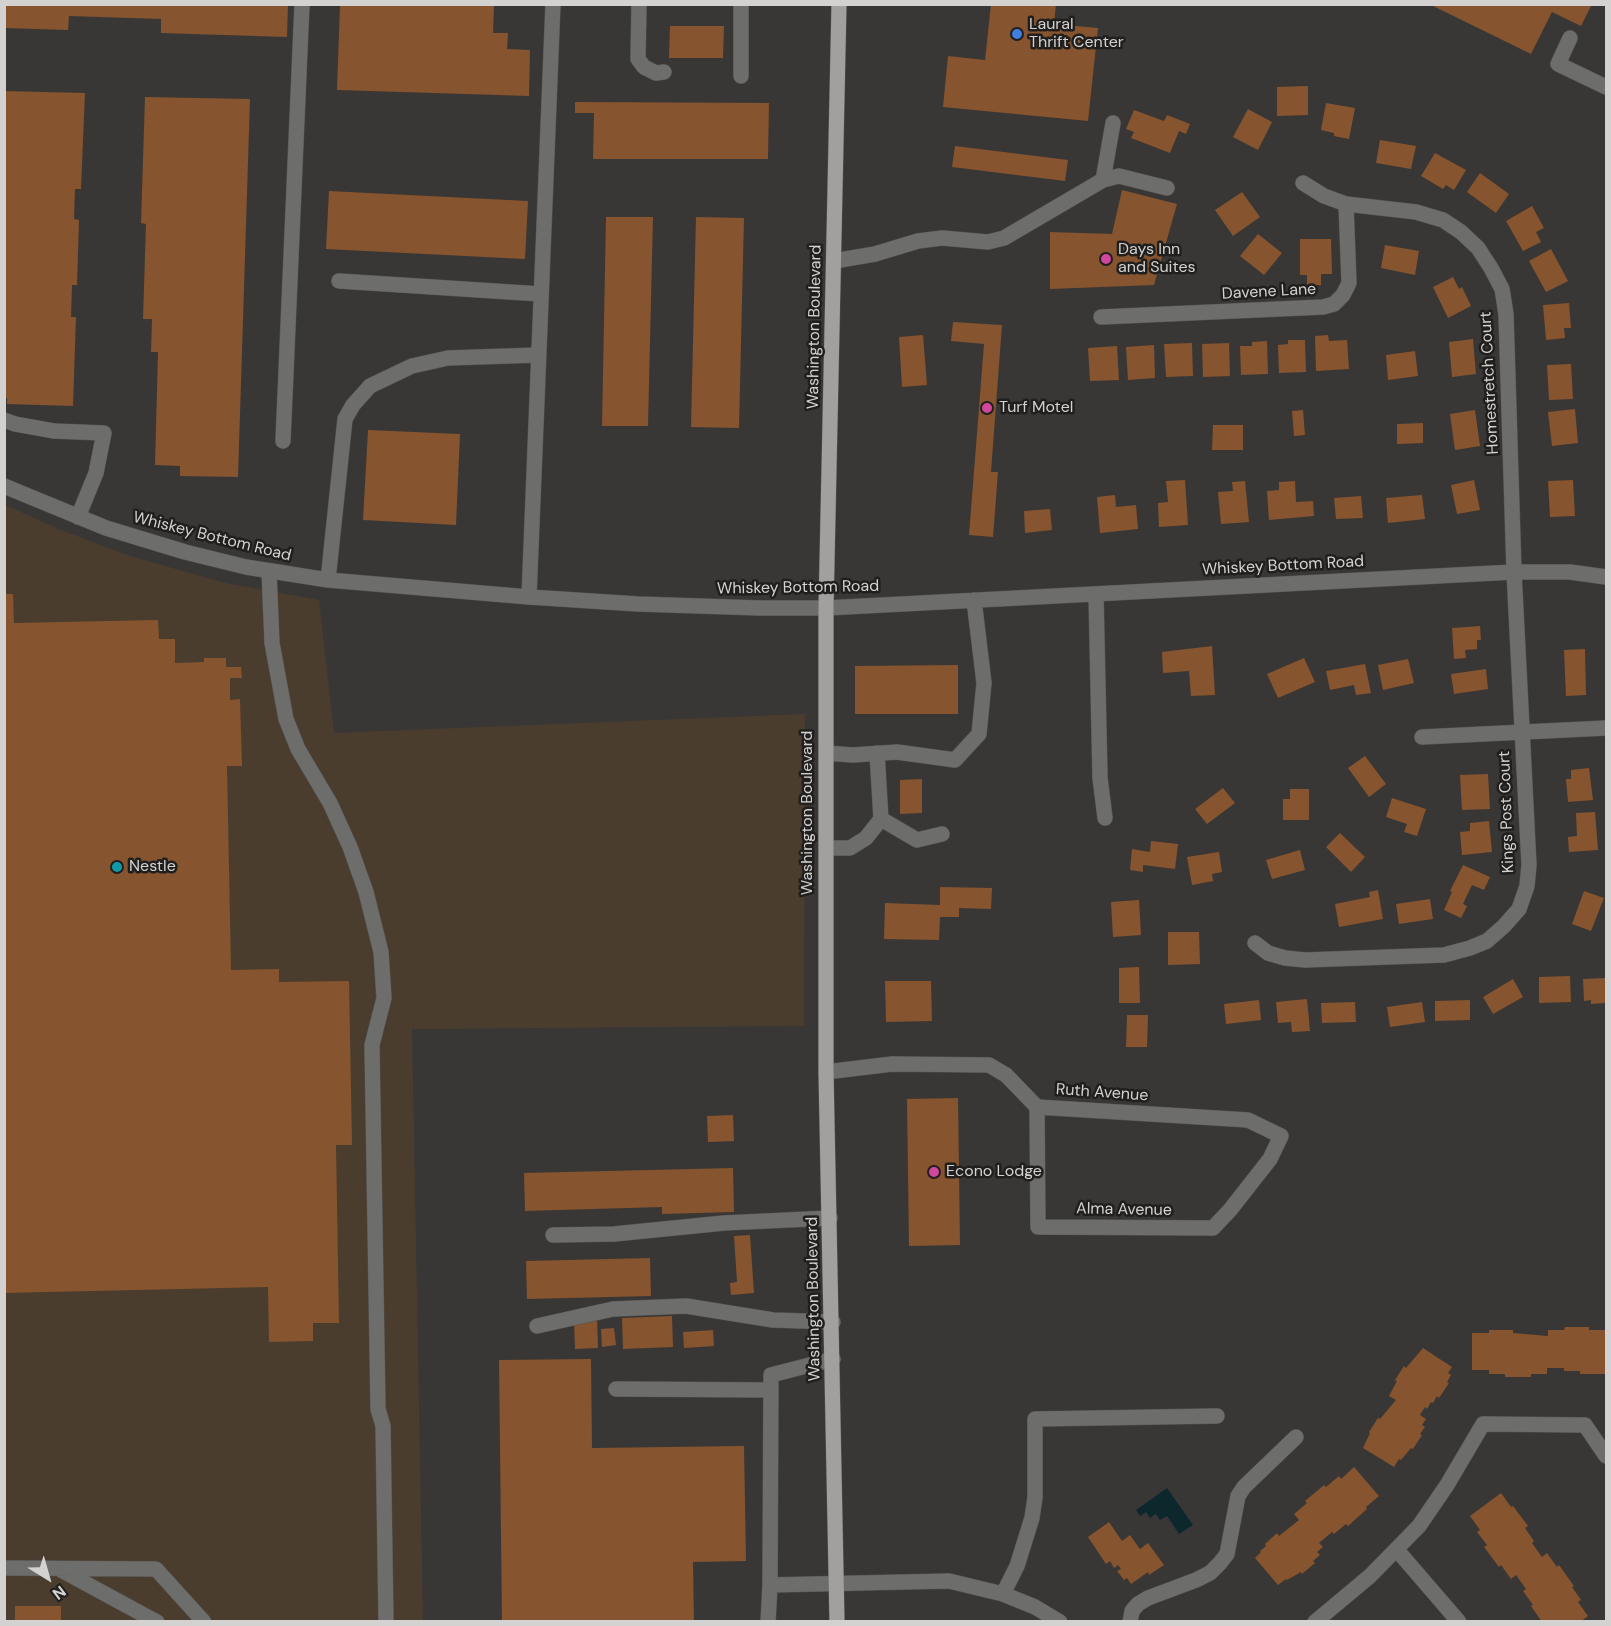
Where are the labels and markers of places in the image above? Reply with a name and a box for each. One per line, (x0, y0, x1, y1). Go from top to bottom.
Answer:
place label: Laural Thrift Center (1029, 15, 1124, 53)
marker: Laural Thrift Center (1010, 27, 1024, 41)
place label: Days Inn and Suites (1118, 240, 1196, 278)
marker: Days Inn and Suites (1099, 252, 1113, 266)
place label: Turf Motel (999, 398, 1073, 418)
marker: Turf Motel (980, 401, 994, 415)
place label: Nestle (129, 857, 176, 877)
marker: Nestle (110, 860, 124, 874)
place label: Econo Lodge (946, 1162, 1042, 1182)
marker: Econo Lodge (927, 1165, 941, 1179)

